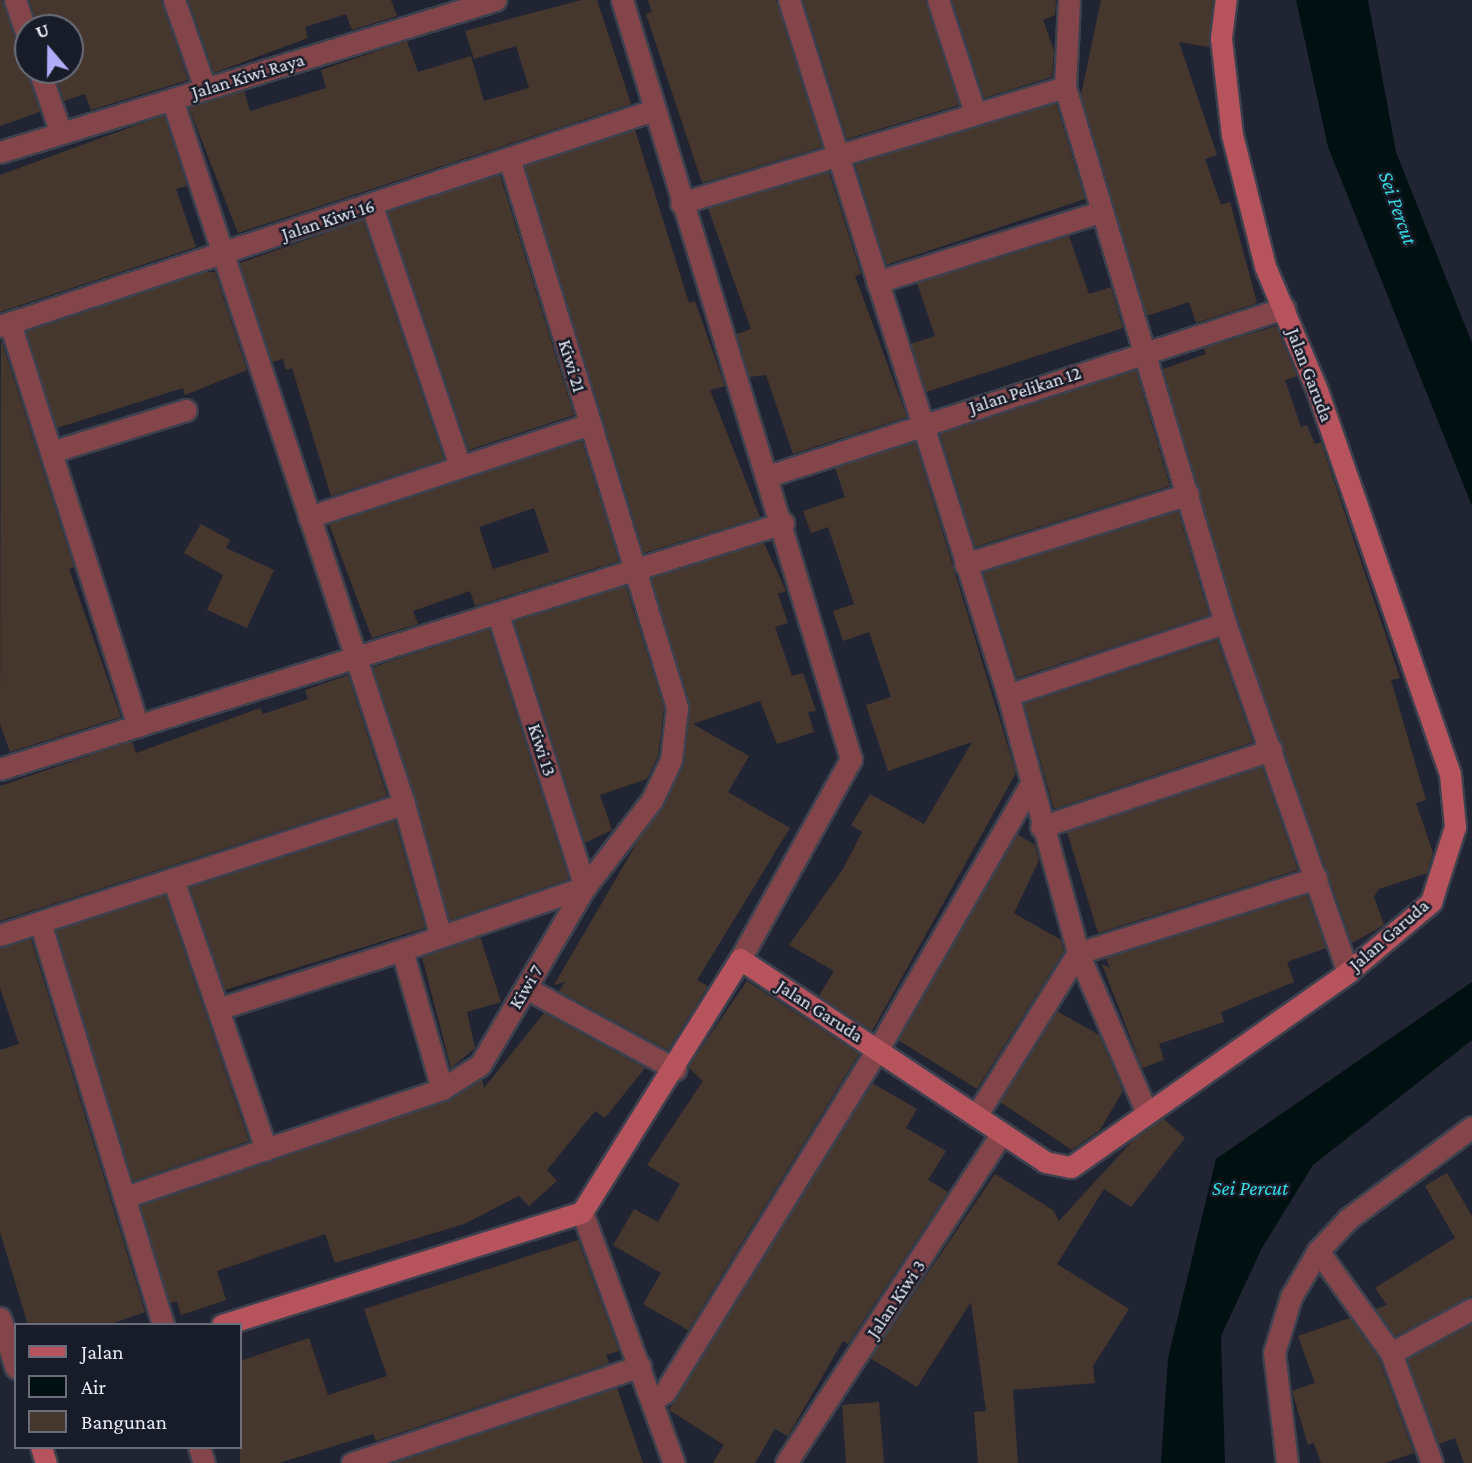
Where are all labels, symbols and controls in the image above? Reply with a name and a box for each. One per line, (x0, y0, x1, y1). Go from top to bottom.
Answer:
north arrow (14, 14, 84, 84)
text: U (33, 19, 52, 43)
street label: Jalan Kiwi Raya (189, 48, 307, 104)
water label: Sei Percut (1373, 168, 1423, 248)
street label: Jalan Kiwi 16 (279, 194, 377, 246)
street label: Jalan Garuda (1282, 325, 1338, 425)
street label: Kiwi 21 (553, 337, 591, 395)
street label: Jalan Pelikan 12 (966, 361, 1084, 419)
street label: Kiwi 13 (523, 721, 561, 779)
street label: Jalan Garuda (1344, 894, 1434, 976)
street label: Kiwi 7 (504, 961, 548, 1013)
street label: Jalan Garuda (773, 975, 867, 1047)
water label: Sei Percut (1212, 1175, 1288, 1201)
street label: Jalan Kiwi 3 (862, 1256, 930, 1342)
legend (14, 1323, 242, 1449)
text: Jalan (81, 1340, 123, 1364)
text: Air (81, 1375, 106, 1399)
text: Bangunan (81, 1410, 167, 1434)

